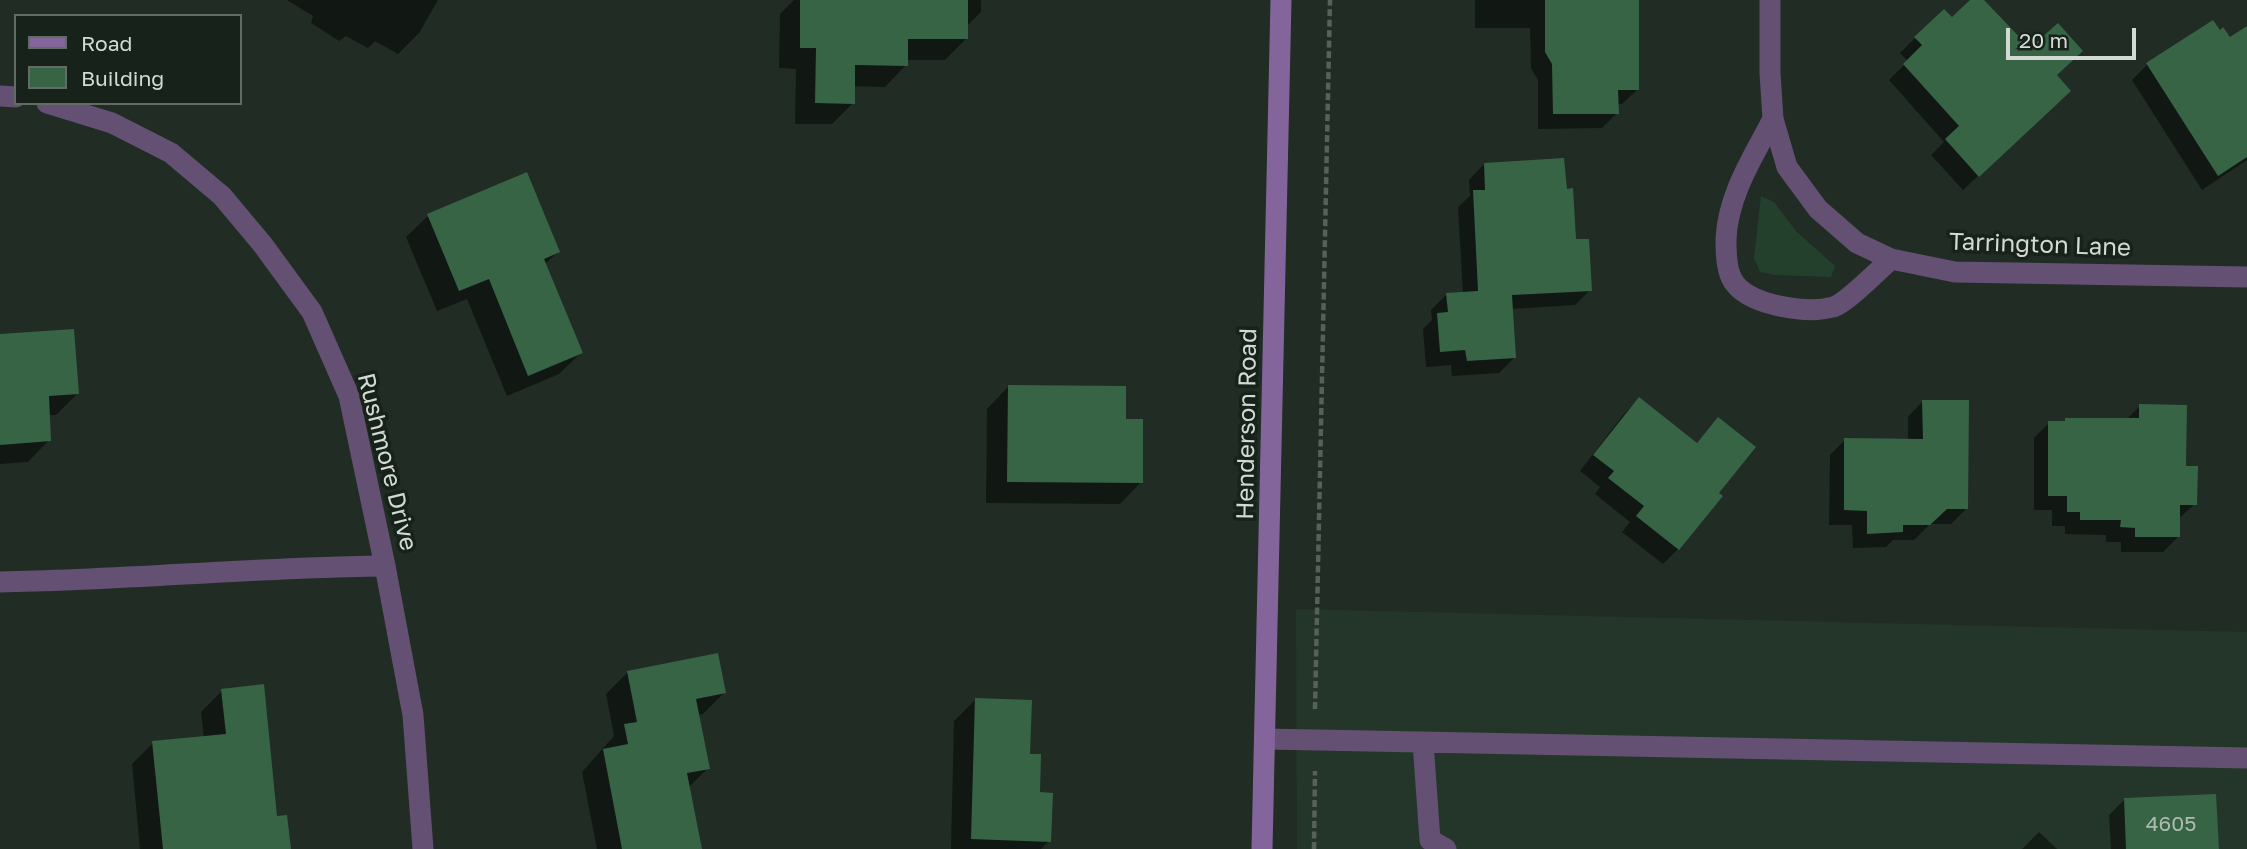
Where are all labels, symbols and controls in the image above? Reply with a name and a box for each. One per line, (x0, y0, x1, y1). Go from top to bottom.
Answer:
legend (14, 14, 242, 105)
scale bar (2009, 14, 2138, 58)
text: 20 m (2019, 27, 2068, 53)
text: Road (81, 30, 132, 56)
text: Building (81, 65, 164, 91)
street label: Tarrington Lane (1949, 227, 2131, 263)
street label: Henderson Road (1231, 328, 1263, 520)
street label: Rushmore Drive (351, 370, 423, 554)
house number: 4605 (2146, 811, 2196, 837)

